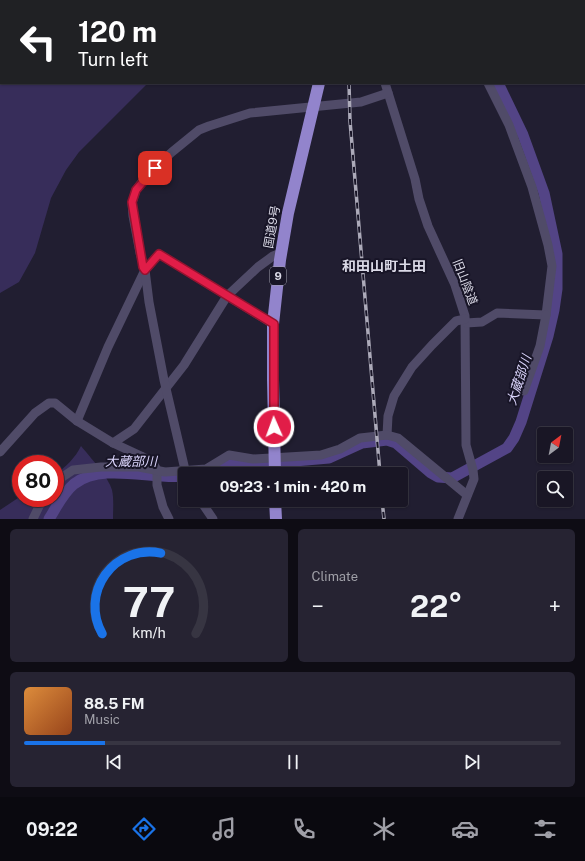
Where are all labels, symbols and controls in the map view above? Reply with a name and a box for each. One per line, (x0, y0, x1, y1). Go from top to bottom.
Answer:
text: 120 m (78, 15, 157, 48)
icon: left (12, 16, 64, 68)
text: Turn left (78, 49, 148, 70)
pin (138, 151, 172, 185)
icon: arrive (144, 157, 166, 179)
street label: 国道9号 (261, 204, 283, 250)
street label: 旧山陰道 (450, 257, 480, 307)
district label: 和田山町土田 (342, 258, 426, 274)
road number: 9 (270, 267, 286, 285)
water label: 大蔵部川 (504, 351, 535, 407)
position arrow (253, 406, 295, 448)
north arrow (537, 427, 573, 463)
map controls (537, 427, 573, 507)
water label: 大蔵部川 (105, 454, 159, 469)
speed limit sign: 80 (12, 455, 64, 507)
button: search (537, 471, 573, 507)
text: 09:23 · 1 min · 420 m (220, 478, 366, 495)
text: Climate (312, 569, 358, 584)
text: 77 (123, 576, 175, 625)
text: 22° (410, 588, 462, 624)
text: − (312, 593, 324, 619)
text: + (549, 593, 561, 619)
text: km/h (132, 623, 166, 640)
text: 88.5 FM (84, 695, 145, 712)
text: Music (84, 712, 120, 727)
icon: previous (103, 751, 125, 773)
icon: pause (282, 751, 304, 773)
icon: next (461, 751, 483, 773)
icon: directions (130, 815, 158, 843)
icon: music (210, 815, 238, 843)
icon: phone (290, 815, 318, 843)
icon: climate (370, 815, 398, 843)
icon: car (451, 815, 479, 843)
icon: filters (531, 815, 559, 843)
text: 09:22 (26, 819, 78, 840)

